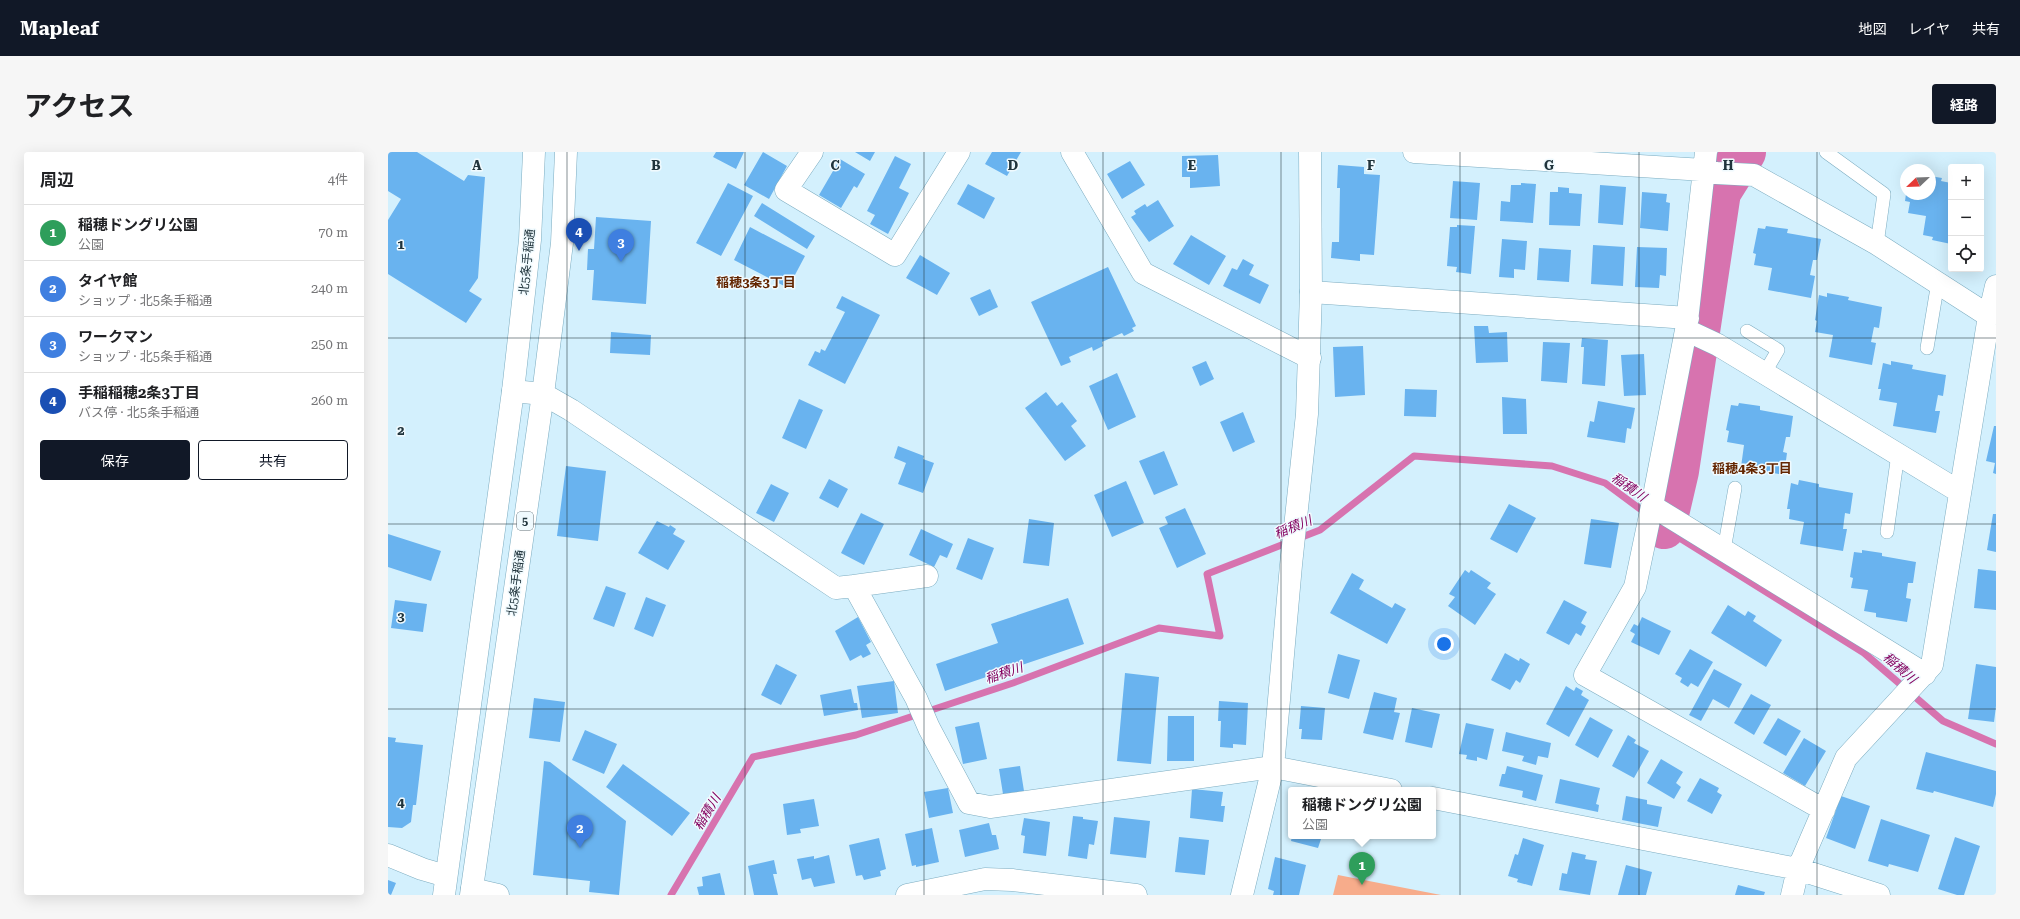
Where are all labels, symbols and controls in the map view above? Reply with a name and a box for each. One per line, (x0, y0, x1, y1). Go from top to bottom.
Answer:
text: Mapleaf (20, 17, 99, 40)
text: 地図 (1858, 21, 1886, 37)
text: レイヤ (1908, 21, 1950, 37)
text: 共有 (1972, 21, 2000, 37)
button: 経路 (1932, 84, 1996, 124)
text: アクセス (24, 90, 135, 123)
text: A (472, 158, 482, 173)
text: B (651, 158, 661, 173)
text: C (830, 158, 840, 173)
text: D (1008, 158, 1018, 173)
text: E (1188, 158, 1196, 173)
text: F (1367, 158, 1375, 173)
text: G (1544, 158, 1554, 173)
text: H (1723, 158, 1734, 173)
north arrow (1900, 164, 1936, 200)
map controls (1948, 164, 1984, 272)
button: + (1948, 164, 1984, 200)
text: 周辺 (40, 170, 74, 190)
text: 4件 (328, 172, 348, 187)
button: − (1948, 200, 1984, 236)
text: 稲穂ドングリ公園 (78, 216, 198, 234)
pin: 4 (566, 218, 592, 251)
text: 1 (49, 225, 57, 240)
text: 70 m (318, 225, 348, 240)
street label: 北5条手稲通 (517, 228, 537, 296)
pin: 3 (608, 229, 634, 262)
button: locate (1948, 236, 1984, 272)
text: 公園 (78, 237, 104, 252)
text: 1 (397, 237, 405, 252)
text: タイヤ館 (78, 272, 138, 290)
district label: 稲穂3条3丁目 (716, 275, 796, 290)
text: 2 (49, 281, 57, 296)
text: 240 m (311, 281, 348, 296)
text: ショップ · 北5条手稲通 (78, 293, 212, 308)
text: ワークマン (78, 328, 153, 346)
text: 3 (49, 337, 57, 352)
text: 250 m (311, 337, 348, 352)
text: ショップ · 北5条手稲通 (78, 349, 212, 364)
text: 手稲稲穂2条3丁目 (78, 384, 200, 402)
text: 4 (49, 393, 57, 408)
text: 260 m (311, 393, 348, 408)
text: バス停 · 北5条手稲通 (78, 405, 199, 420)
text: 2 (397, 423, 405, 438)
button: 保存 (40, 440, 190, 480)
button: 共有 (198, 440, 348, 480)
district label: 稲穂4条3丁目 (1712, 461, 1792, 476)
water label: 稲積川 (1609, 470, 1651, 505)
road number: 5 (517, 512, 533, 530)
water label: 稲積川 (1272, 512, 1316, 541)
street label: 北5条手稲通 (504, 549, 528, 617)
text: 3 (397, 609, 405, 624)
your location (1434, 634, 1454, 654)
water label: 稲積川 (1880, 650, 1921, 688)
water label: 稲積川 (983, 659, 1027, 686)
popup (1288, 787, 1436, 839)
water label: 稲積川 (691, 790, 724, 833)
text: 4 (397, 795, 405, 810)
text: 稲穂ドングリ公園 (1302, 796, 1422, 814)
pin: 2 (567, 815, 593, 848)
text: 公園 (1302, 817, 1328, 832)
pin: 1 (1349, 852, 1375, 885)

